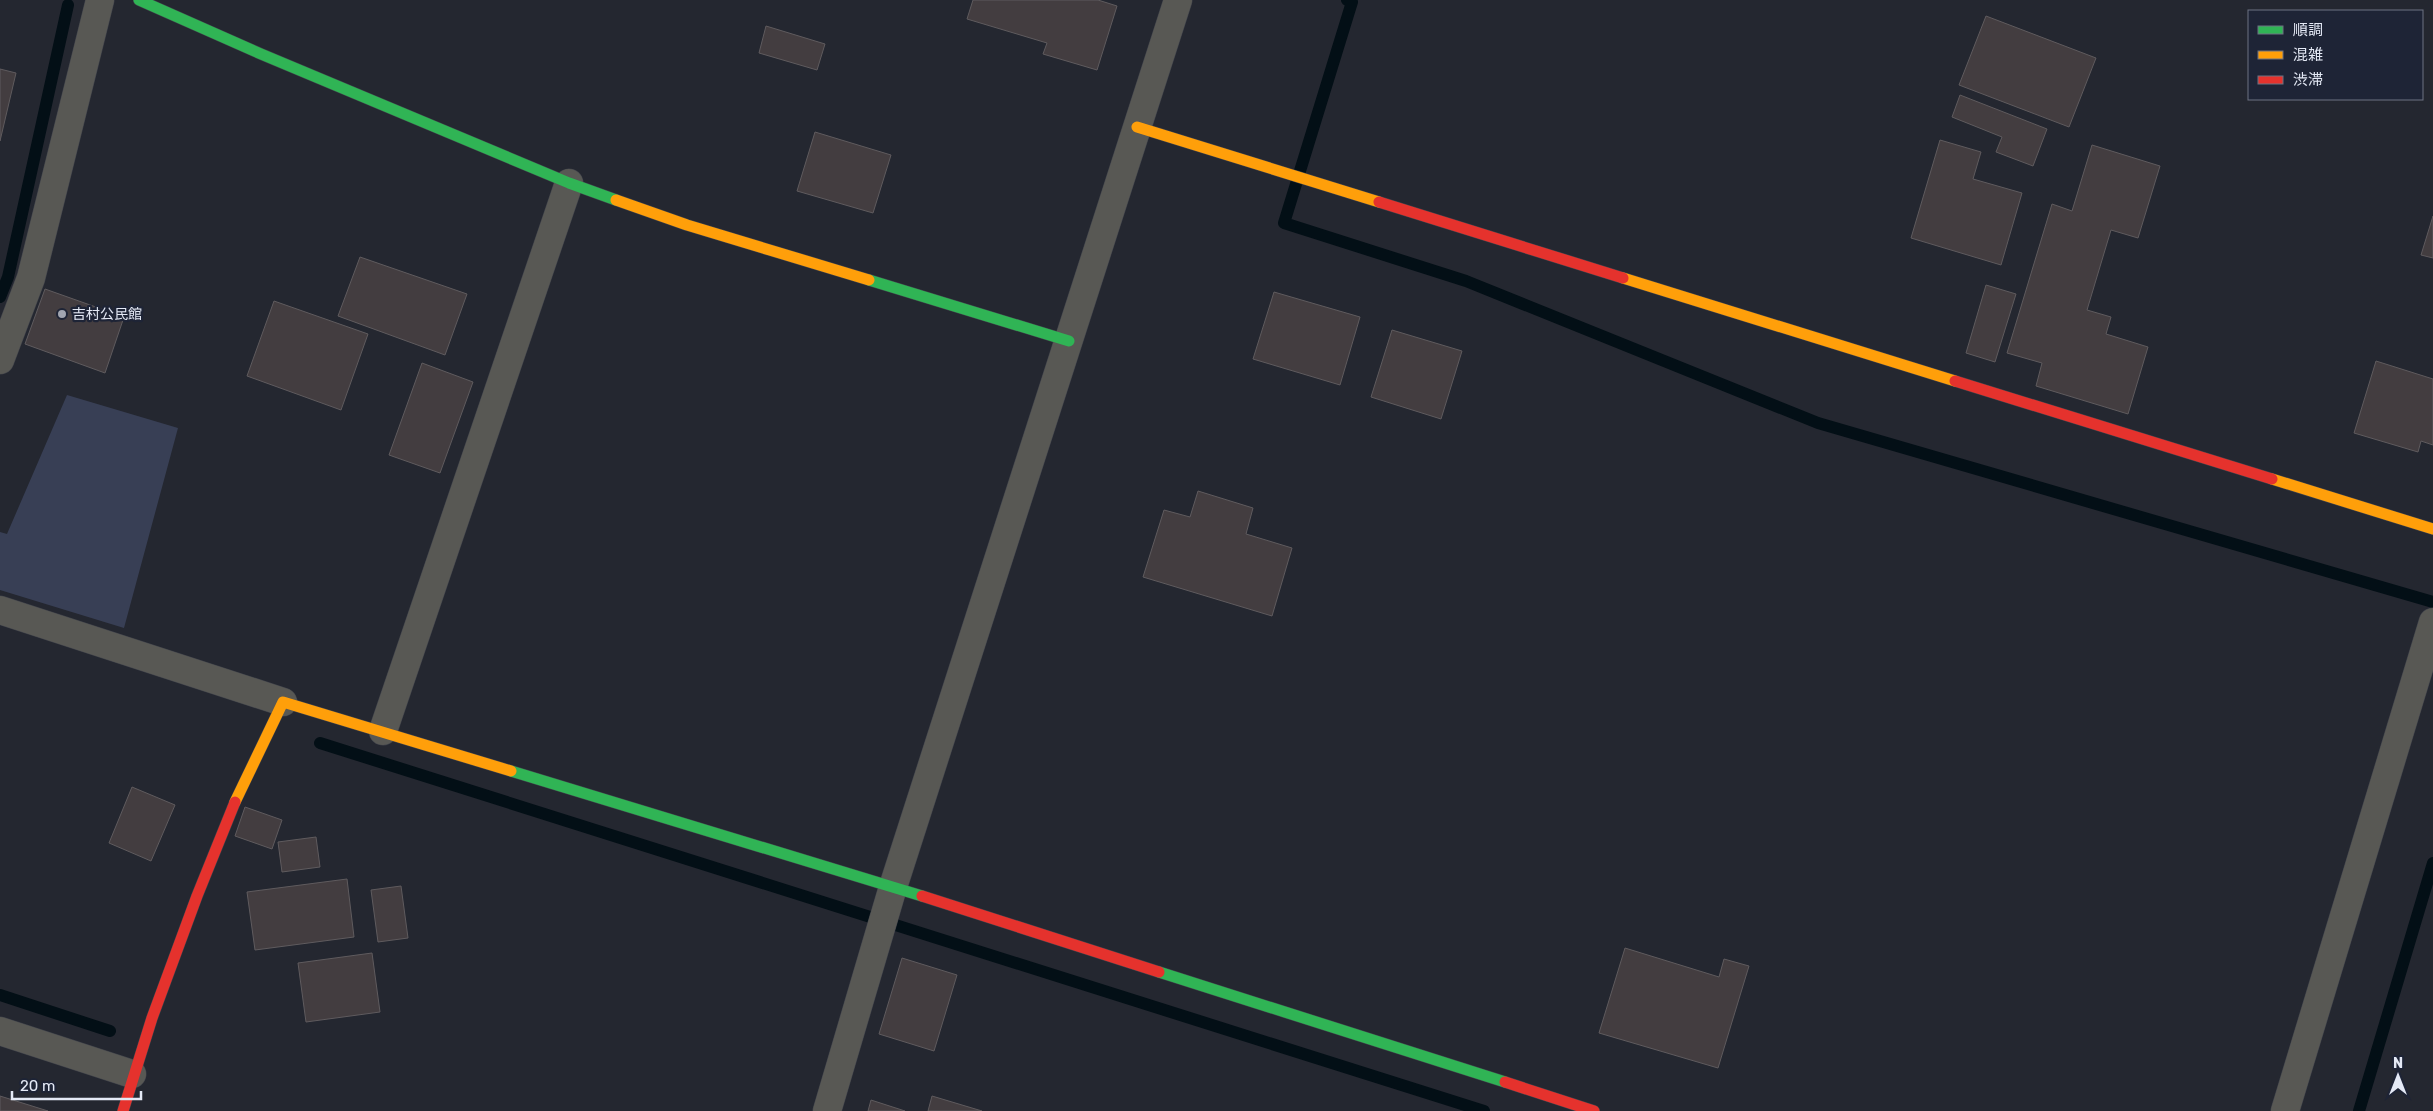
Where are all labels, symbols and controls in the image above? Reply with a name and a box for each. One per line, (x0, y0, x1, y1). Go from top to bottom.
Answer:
legend (2248, 10, 2423, 100)
text: 順調 (2293, 21, 2323, 39)
text: 混雑 (2293, 46, 2323, 64)
text: 渋滞 (2293, 71, 2323, 89)
place label: 吉村公民館 (72, 306, 142, 323)
marker: 吉村公民館 (56, 308, 68, 320)
north arrow (2373, 1051, 2423, 1101)
text: N (2393, 1055, 2403, 1072)
scale bar (12, 1068, 141, 1100)
text: 20 m (20, 1077, 55, 1095)

